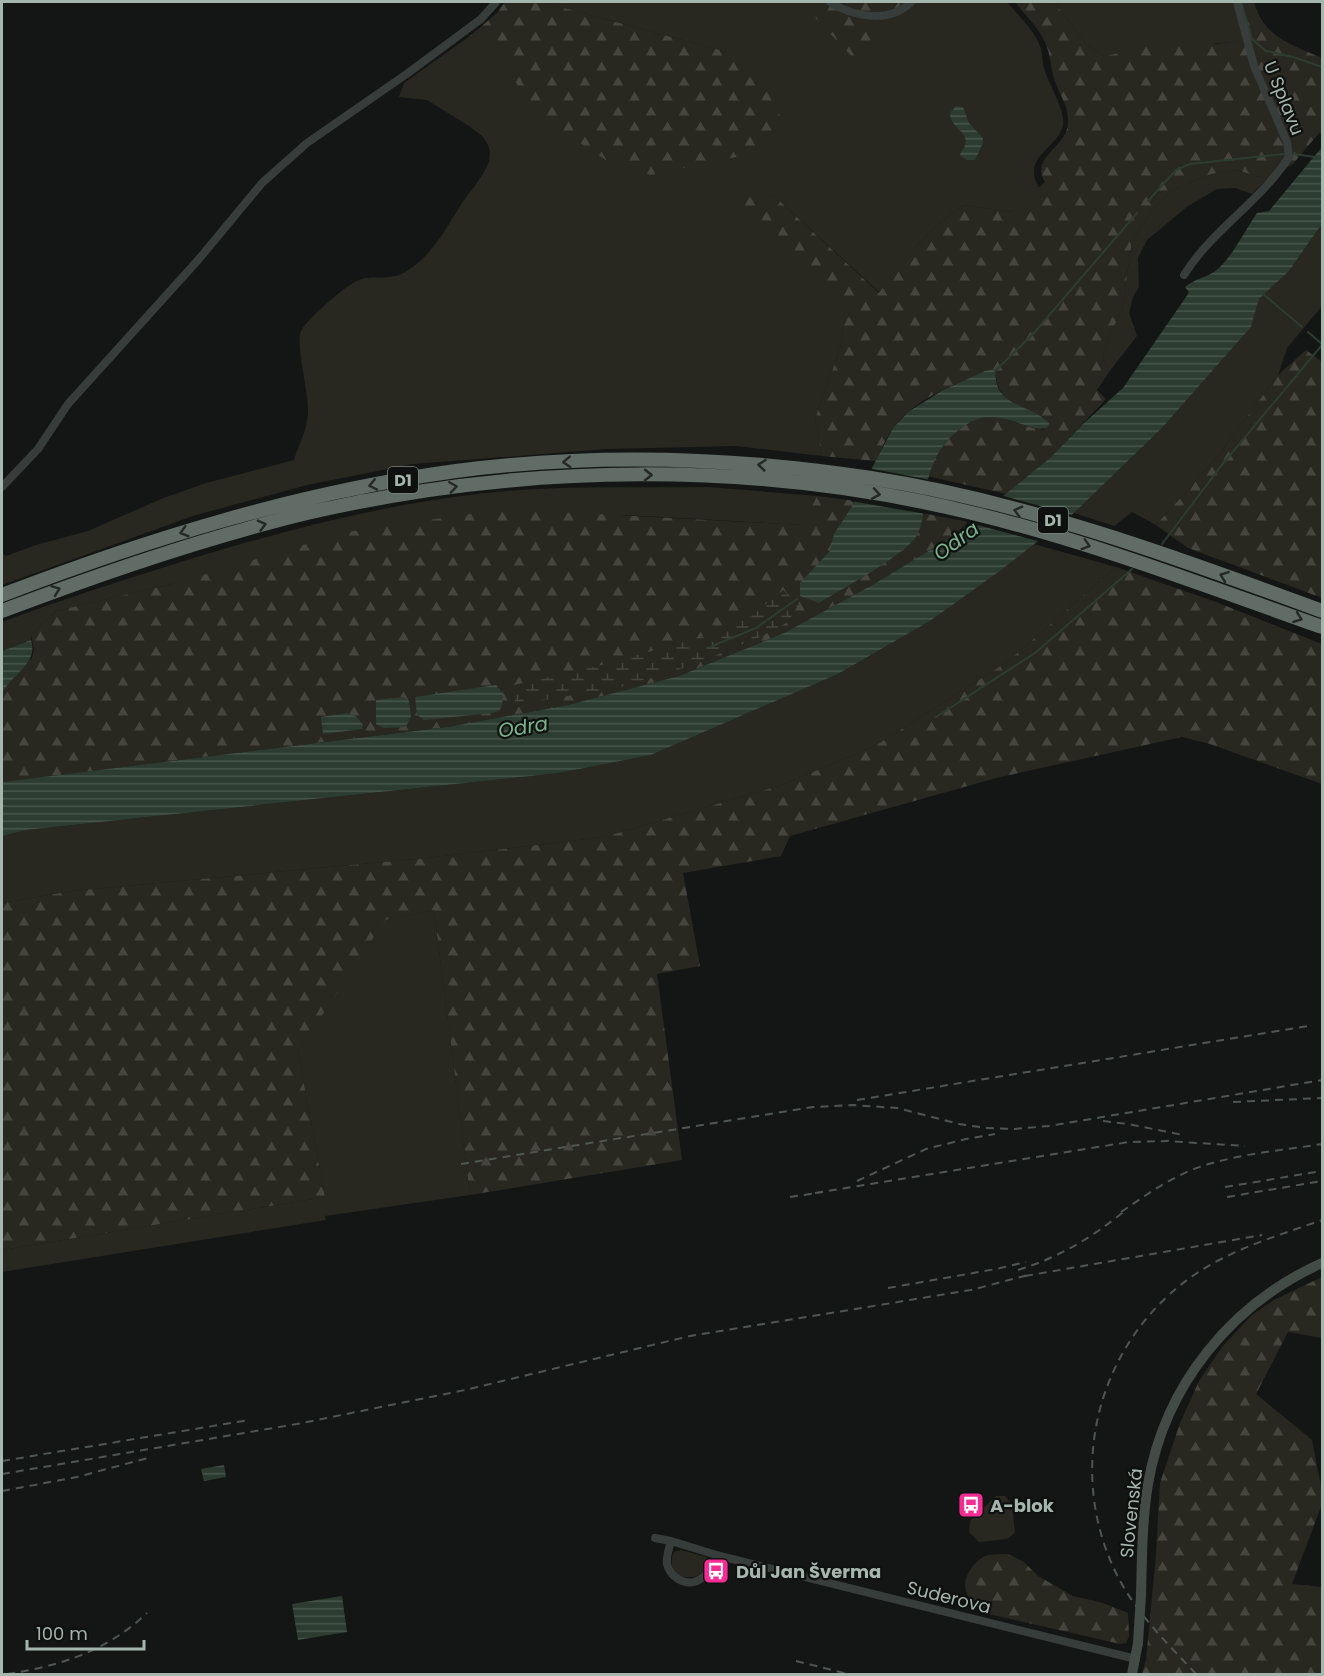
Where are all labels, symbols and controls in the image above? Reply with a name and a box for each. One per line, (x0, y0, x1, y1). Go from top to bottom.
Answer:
street label: U Splavu (1258, 57, 1310, 139)
one-way arrow (562, 455, 571, 468)
one-way arrow (757, 459, 766, 472)
road number: D1 (388, 467, 418, 493)
one-way arrow (643, 469, 652, 481)
one-way arrow (369, 478, 379, 491)
one-way arrow (449, 482, 458, 494)
one-way arrow (871, 487, 881, 500)
one-way arrow (1013, 505, 1023, 518)
road number: D1 (1038, 507, 1068, 533)
water label: Odra (927, 515, 985, 567)
one-way arrow (256, 520, 267, 532)
one-way arrow (179, 525, 190, 537)
one-way arrow (1080, 538, 1091, 550)
one-way arrow (1219, 570, 1230, 583)
one-way arrow (50, 585, 61, 597)
one-way arrow (1292, 611, 1303, 624)
water label: Odra (496, 709, 550, 745)
street label: Slovenská (1114, 1467, 1148, 1559)
bus stop icon: A-blok (956, 1490, 986, 1520)
place label: A-blok (990, 1493, 1055, 1518)
bus stop icon: Důl Jan Šverma (701, 1556, 731, 1586)
place label: Důl Jan Šverma (736, 1559, 881, 1584)
street label: Suderova (904, 1574, 994, 1620)
scale bar (27, 1613, 144, 1651)
text: 100 m (36, 1621, 88, 1646)

